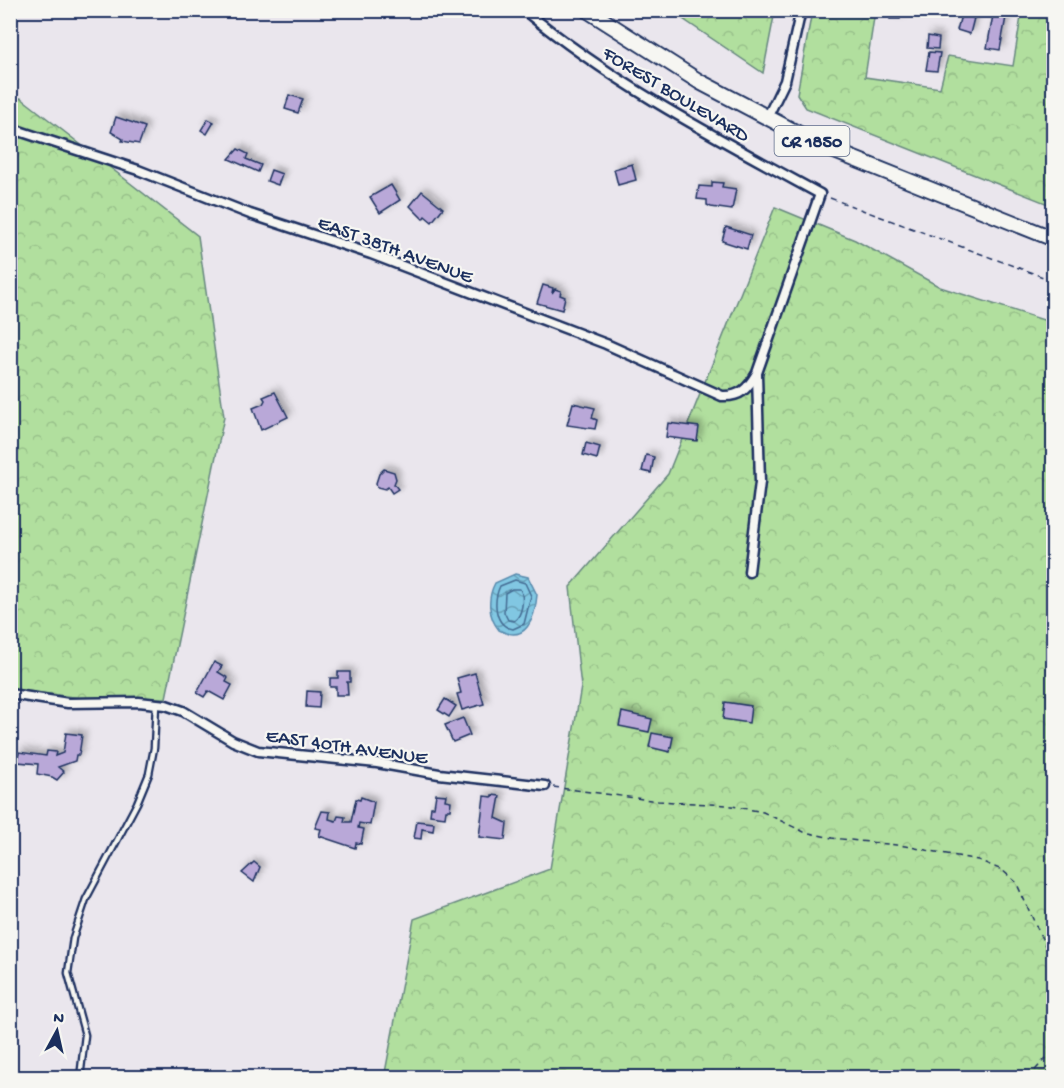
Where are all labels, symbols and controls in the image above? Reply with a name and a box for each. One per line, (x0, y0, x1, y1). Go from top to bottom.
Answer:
street label: FOREST BOULEVARD (597, 43, 754, 149)
road number: CR 1850 (774, 126, 850, 156)
street label: EAST 38TH AVENUE (314, 213, 477, 291)
street label: EAST 40TH AVENUE (264, 726, 430, 771)
north arrow (27, 1001, 87, 1061)
text: N (52, 1009, 66, 1030)

